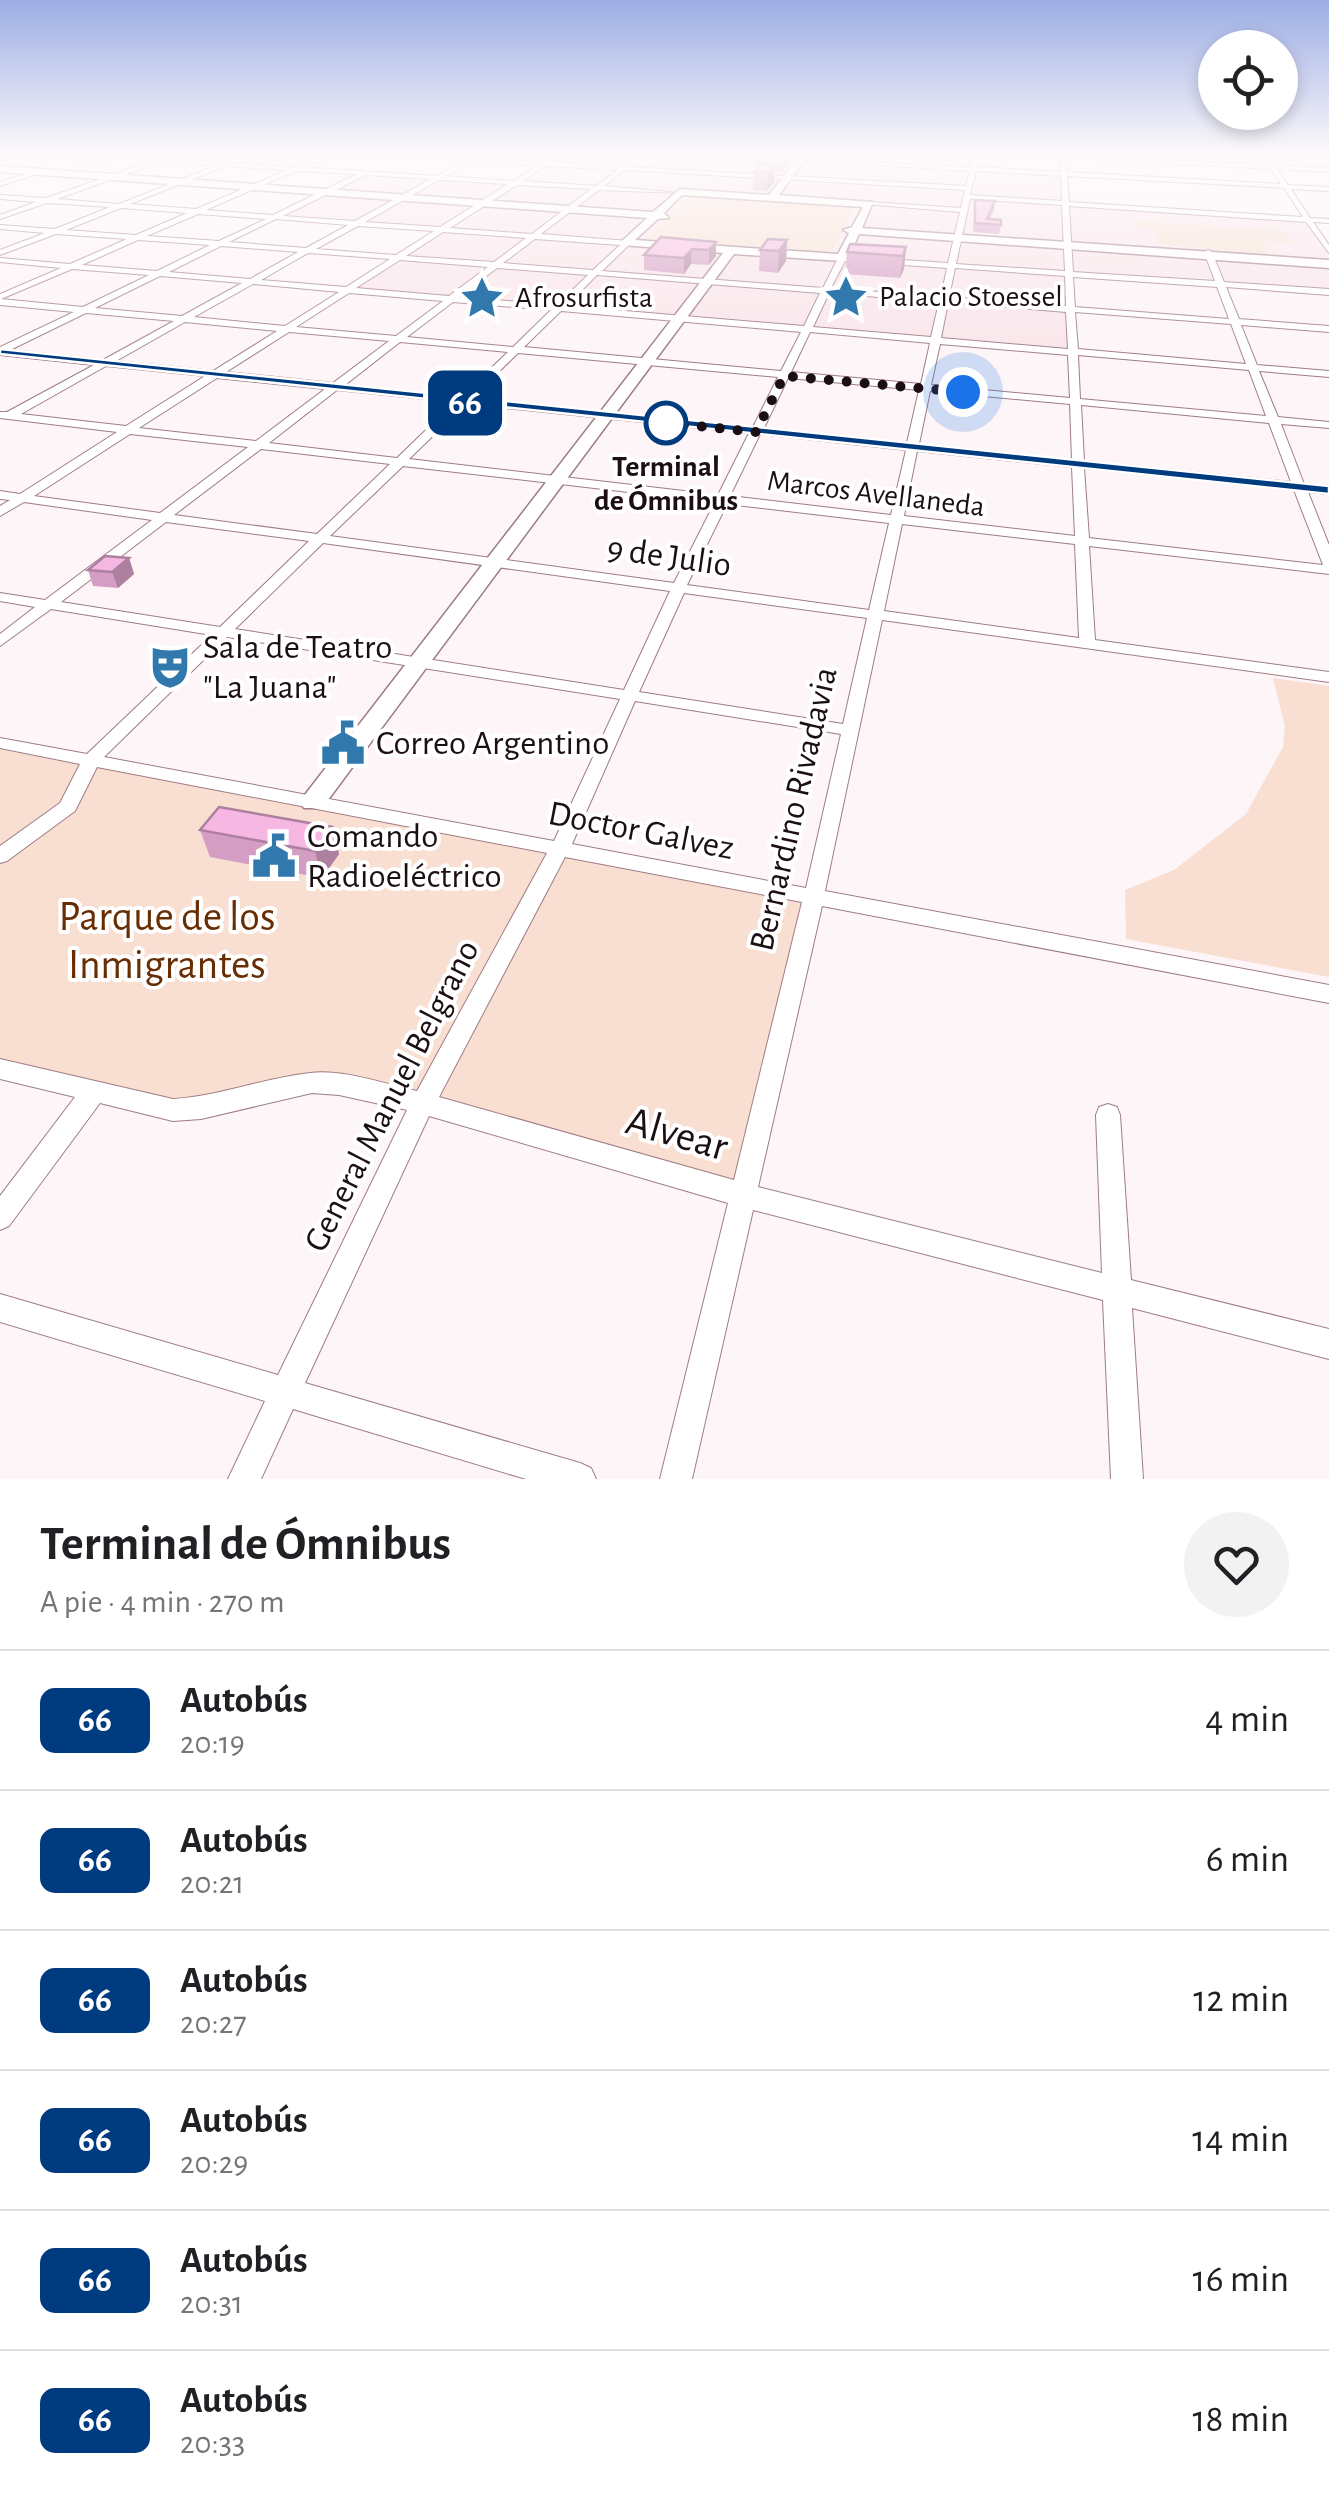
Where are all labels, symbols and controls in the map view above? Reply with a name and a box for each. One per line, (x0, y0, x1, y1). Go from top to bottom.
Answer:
map controls (1198, 30, 1298, 130)
button: locate (1198, 30, 1298, 130)
place icon: Palacio Stoessel (822, 273, 870, 321)
place icon: Afrosurfista (458, 274, 506, 322)
place label: Palacio Stoessel (879, 282, 1063, 312)
place label: Afrosurfista (515, 283, 653, 313)
your location (938, 367, 988, 417)
line badge: 66 (420, 370, 510, 436)
text: 66 (448, 386, 482, 421)
marker: Terminal de Ómnibus (645, 402, 687, 444)
place label: Terminal de Ómnibus (594, 452, 738, 516)
street label: Marcos Avellaneda (766, 466, 986, 522)
street label: 9 de Julio (605, 531, 733, 583)
place label: Sala de Teatro "La Juana" (203, 630, 392, 705)
theatre icon: Sala de Teatro "La Juana" (146, 643, 194, 691)
street label: Bernardino Rivadavia (744, 664, 844, 954)
public building icon: Correo Argentino (319, 719, 367, 767)
place label: Correo Argentino (376, 726, 609, 761)
street label: Doctor Galvez (545, 796, 737, 866)
place label: Comando Radioeléctrico (307, 819, 502, 894)
public building icon: Comando Radioeléctrico (250, 832, 298, 880)
park label: Parque de los Inmigrantes (59, 896, 275, 986)
street label: General Manuel Belgrano (298, 935, 486, 1257)
street label: Alvear (621, 1100, 733, 1169)
button: heart (1184, 1512, 1289, 1617)
text: Terminal de Ómnibus (40, 1521, 451, 1569)
text: A pie · 4 min · 270 m (40, 1586, 285, 1618)
text: Autobús (180, 1682, 308, 1720)
text: 4 min (1205, 1701, 1289, 1739)
text: 66 (78, 1703, 112, 1738)
text: 20:19 (180, 1727, 245, 1759)
text: Autobús (180, 1822, 308, 1860)
text: 6 min (1206, 1841, 1289, 1879)
text: 66 (78, 1843, 112, 1878)
text: 20:21 (180, 1867, 244, 1899)
text: Autobús (180, 1962, 308, 2000)
text: 12 min (1193, 1981, 1289, 2019)
text: 66 (78, 1983, 112, 2018)
text: 20:27 (180, 2007, 247, 2039)
text: Autobús (180, 2102, 308, 2140)
text: 14 min (1192, 2121, 1289, 2159)
text: 66 (78, 2123, 112, 2158)
text: 20:29 (180, 2147, 248, 2179)
text: Autobús (180, 2242, 308, 2280)
text: 16 min (1193, 2261, 1289, 2299)
text: 66 (78, 2263, 112, 2298)
text: 20:31 (180, 2287, 243, 2319)
text: Autobús (180, 2382, 308, 2420)
text: 18 min (1192, 2401, 1289, 2439)
text: 66 (78, 2403, 112, 2438)
text: 20:33 (180, 2427, 245, 2459)

